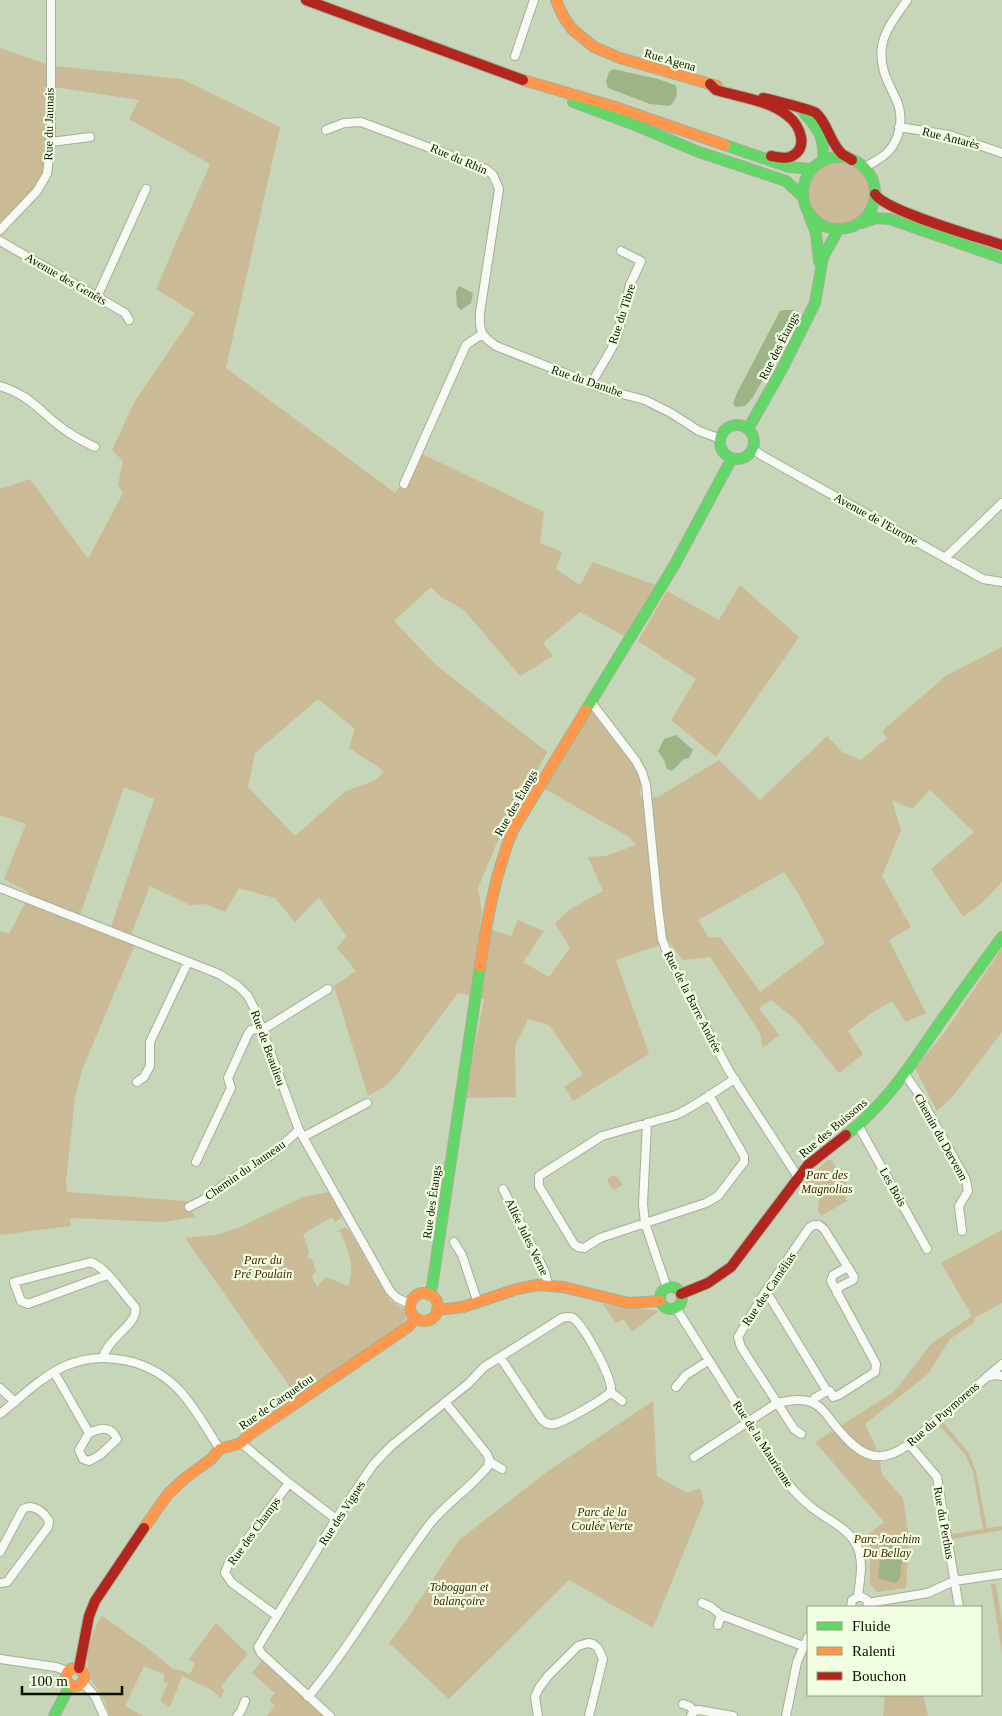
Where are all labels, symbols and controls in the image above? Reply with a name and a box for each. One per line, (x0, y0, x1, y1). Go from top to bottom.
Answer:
street label: Rue Agena (643, 46, 698, 74)
street label: Rue du Jaunais (41, 87, 57, 160)
street label: Rue Antarès (921, 124, 982, 152)
street label: Rue du Rhin (428, 141, 490, 177)
street label: Avenue des Genêts (23, 250, 110, 308)
street label: Rue du Tibre (606, 282, 638, 346)
street label: Rue des Étangs (756, 310, 802, 382)
street label: Rue du Danube (549, 362, 625, 400)
street label: Avenue de l'Europe (832, 490, 920, 548)
street label: Rue des Étangs (491, 767, 541, 839)
street label: Rue de la Barre Andrée (661, 949, 725, 1055)
street label: Rue de Beaulieu (248, 1008, 288, 1088)
street label: Chemin du Dervenn (911, 1091, 971, 1183)
street label: Rue des Buissons (796, 1095, 870, 1161)
street label: Chemin du Jauneau (202, 1137, 288, 1203)
street label: Rue des Étangs (420, 1164, 444, 1240)
street label: Les Bois (877, 1165, 910, 1209)
park label: Parc des Magnolias (800, 1168, 853, 1196)
street label: Allée Jules Verne (502, 1196, 552, 1278)
street label: Rue des Camélias (739, 1249, 799, 1329)
park label: Parc du Pré Poulain (233, 1253, 292, 1281)
street label: Rue de Carquefou (236, 1371, 316, 1433)
street label: Rue du Puymorens (904, 1379, 982, 1449)
street label: Rue de la Maurienne (730, 1398, 796, 1490)
street label: Rue des Vignes (316, 1478, 368, 1548)
street label: Rue du Perthus (931, 1486, 957, 1561)
street label: Rue des Champs (225, 1494, 284, 1568)
park label: Parc de la Coulée Verte (571, 1505, 633, 1533)
park label: Parc Joachim Du Bellay (853, 1532, 921, 1560)
park label: Toboggan et balançoire (429, 1580, 489, 1608)
legend (807, 1606, 982, 1696)
text: Fluide (852, 1618, 891, 1634)
text: Ralenti (852, 1643, 895, 1659)
scale bar (22, 1664, 122, 1696)
text: Bouchon (852, 1668, 907, 1684)
text: 100 m (30, 1673, 68, 1689)

